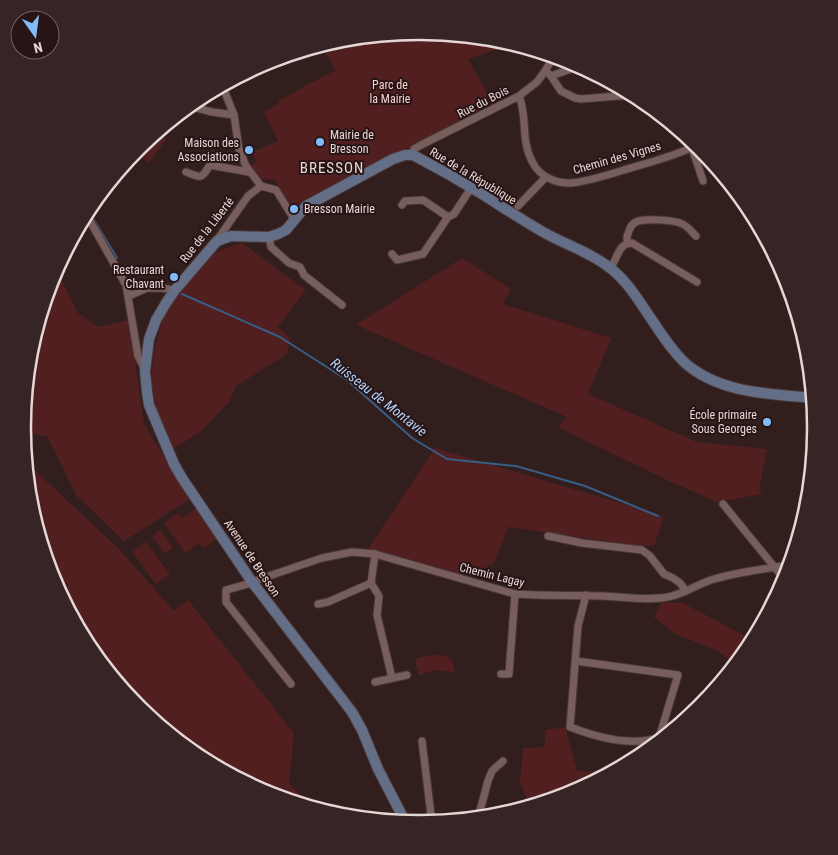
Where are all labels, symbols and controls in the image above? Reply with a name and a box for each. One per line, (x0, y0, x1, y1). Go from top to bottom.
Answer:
north arrow (10, 10, 60, 60)
text: N (32, 39, 44, 56)
park label: Parc de la Mairie (370, 78, 411, 106)
street label: Rue du Bois (455, 83, 511, 121)
place label: Mairie de Bresson (330, 128, 374, 156)
place label: Maison des Associations (177, 136, 239, 164)
marker: Mairie de Bresson (314, 136, 326, 148)
street label: Chemin des Vignes (571, 139, 663, 177)
marker: Maison des Associations (243, 144, 255, 156)
street label: Rue de la République (427, 145, 519, 208)
district label: BRESSON (300, 159, 364, 177)
street label: Rue de la Liberté (177, 194, 237, 266)
place label: Bresson Mairie (304, 202, 375, 216)
marker: Bresson Mairie (288, 203, 300, 215)
place label: Restaurant Chavant (113, 263, 164, 291)
marker: Restaurant Chavant (168, 271, 180, 283)
water label: Ruisseau de Montavie (328, 355, 430, 439)
place label: École primaire Sous Georges (689, 407, 757, 436)
marker: École primaire Sous Georges (761, 416, 773, 428)
street label: Avenue de Bresson (221, 517, 283, 599)
street label: Chemin Lagay (458, 560, 526, 590)

